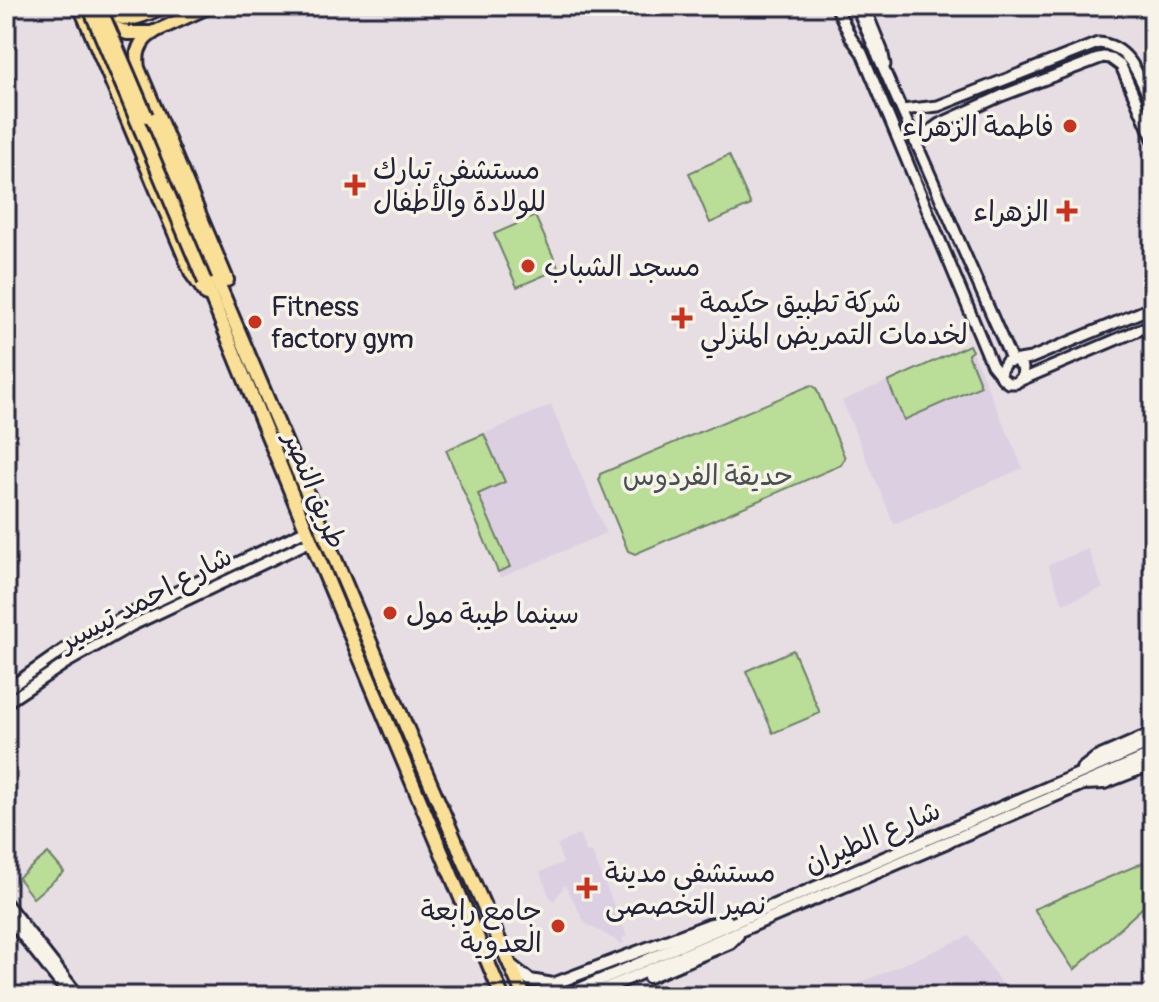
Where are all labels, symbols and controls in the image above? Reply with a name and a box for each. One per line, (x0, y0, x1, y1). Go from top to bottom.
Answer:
place label: فاطمة الزهراء (902, 110, 1054, 145)
marker: فاطمة الزهراء (1061, 117, 1079, 135)
place label: مستشفى تبارك للولادة والأطفال (373, 153, 546, 220)
marker: مستشفى تبارك للولادة والأطفال (344, 174, 366, 196)
place label: الزهراء (973, 195, 1049, 230)
marker: الزهراء (1056, 200, 1078, 222)
place label: مسجد الشباب (544, 250, 700, 285)
marker: مسجد الشباب (519, 257, 537, 275)
place label: شركة تطبيق حكيمة لخدمات التمريض المنزلي (700, 286, 968, 359)
place label: Fitness factory gym (271, 290, 414, 357)
marker: شركة تطبيق حكيمة لخدمات التمريض المنزلي (671, 307, 693, 329)
marker: Fitness factory gym (246, 313, 264, 331)
street label: طريق النصر (275, 425, 354, 554)
park label: حديقة الفردوس (623, 459, 793, 494)
street label: شارع احمد تيسير (51, 539, 239, 661)
place label: سينما طيبة مول (406, 597, 579, 632)
marker: سينما طيبة مول (381, 604, 399, 622)
street label: شارع الطيران (799, 793, 946, 883)
place label: مستشفى مدينة نصر التخصصى (605, 856, 776, 923)
marker: مستشفى مدينة نصر التخصصى (576, 877, 598, 899)
place label: جامع رابعة العدوية (421, 894, 542, 961)
marker: جامع رابعة العدوية (549, 917, 567, 935)

